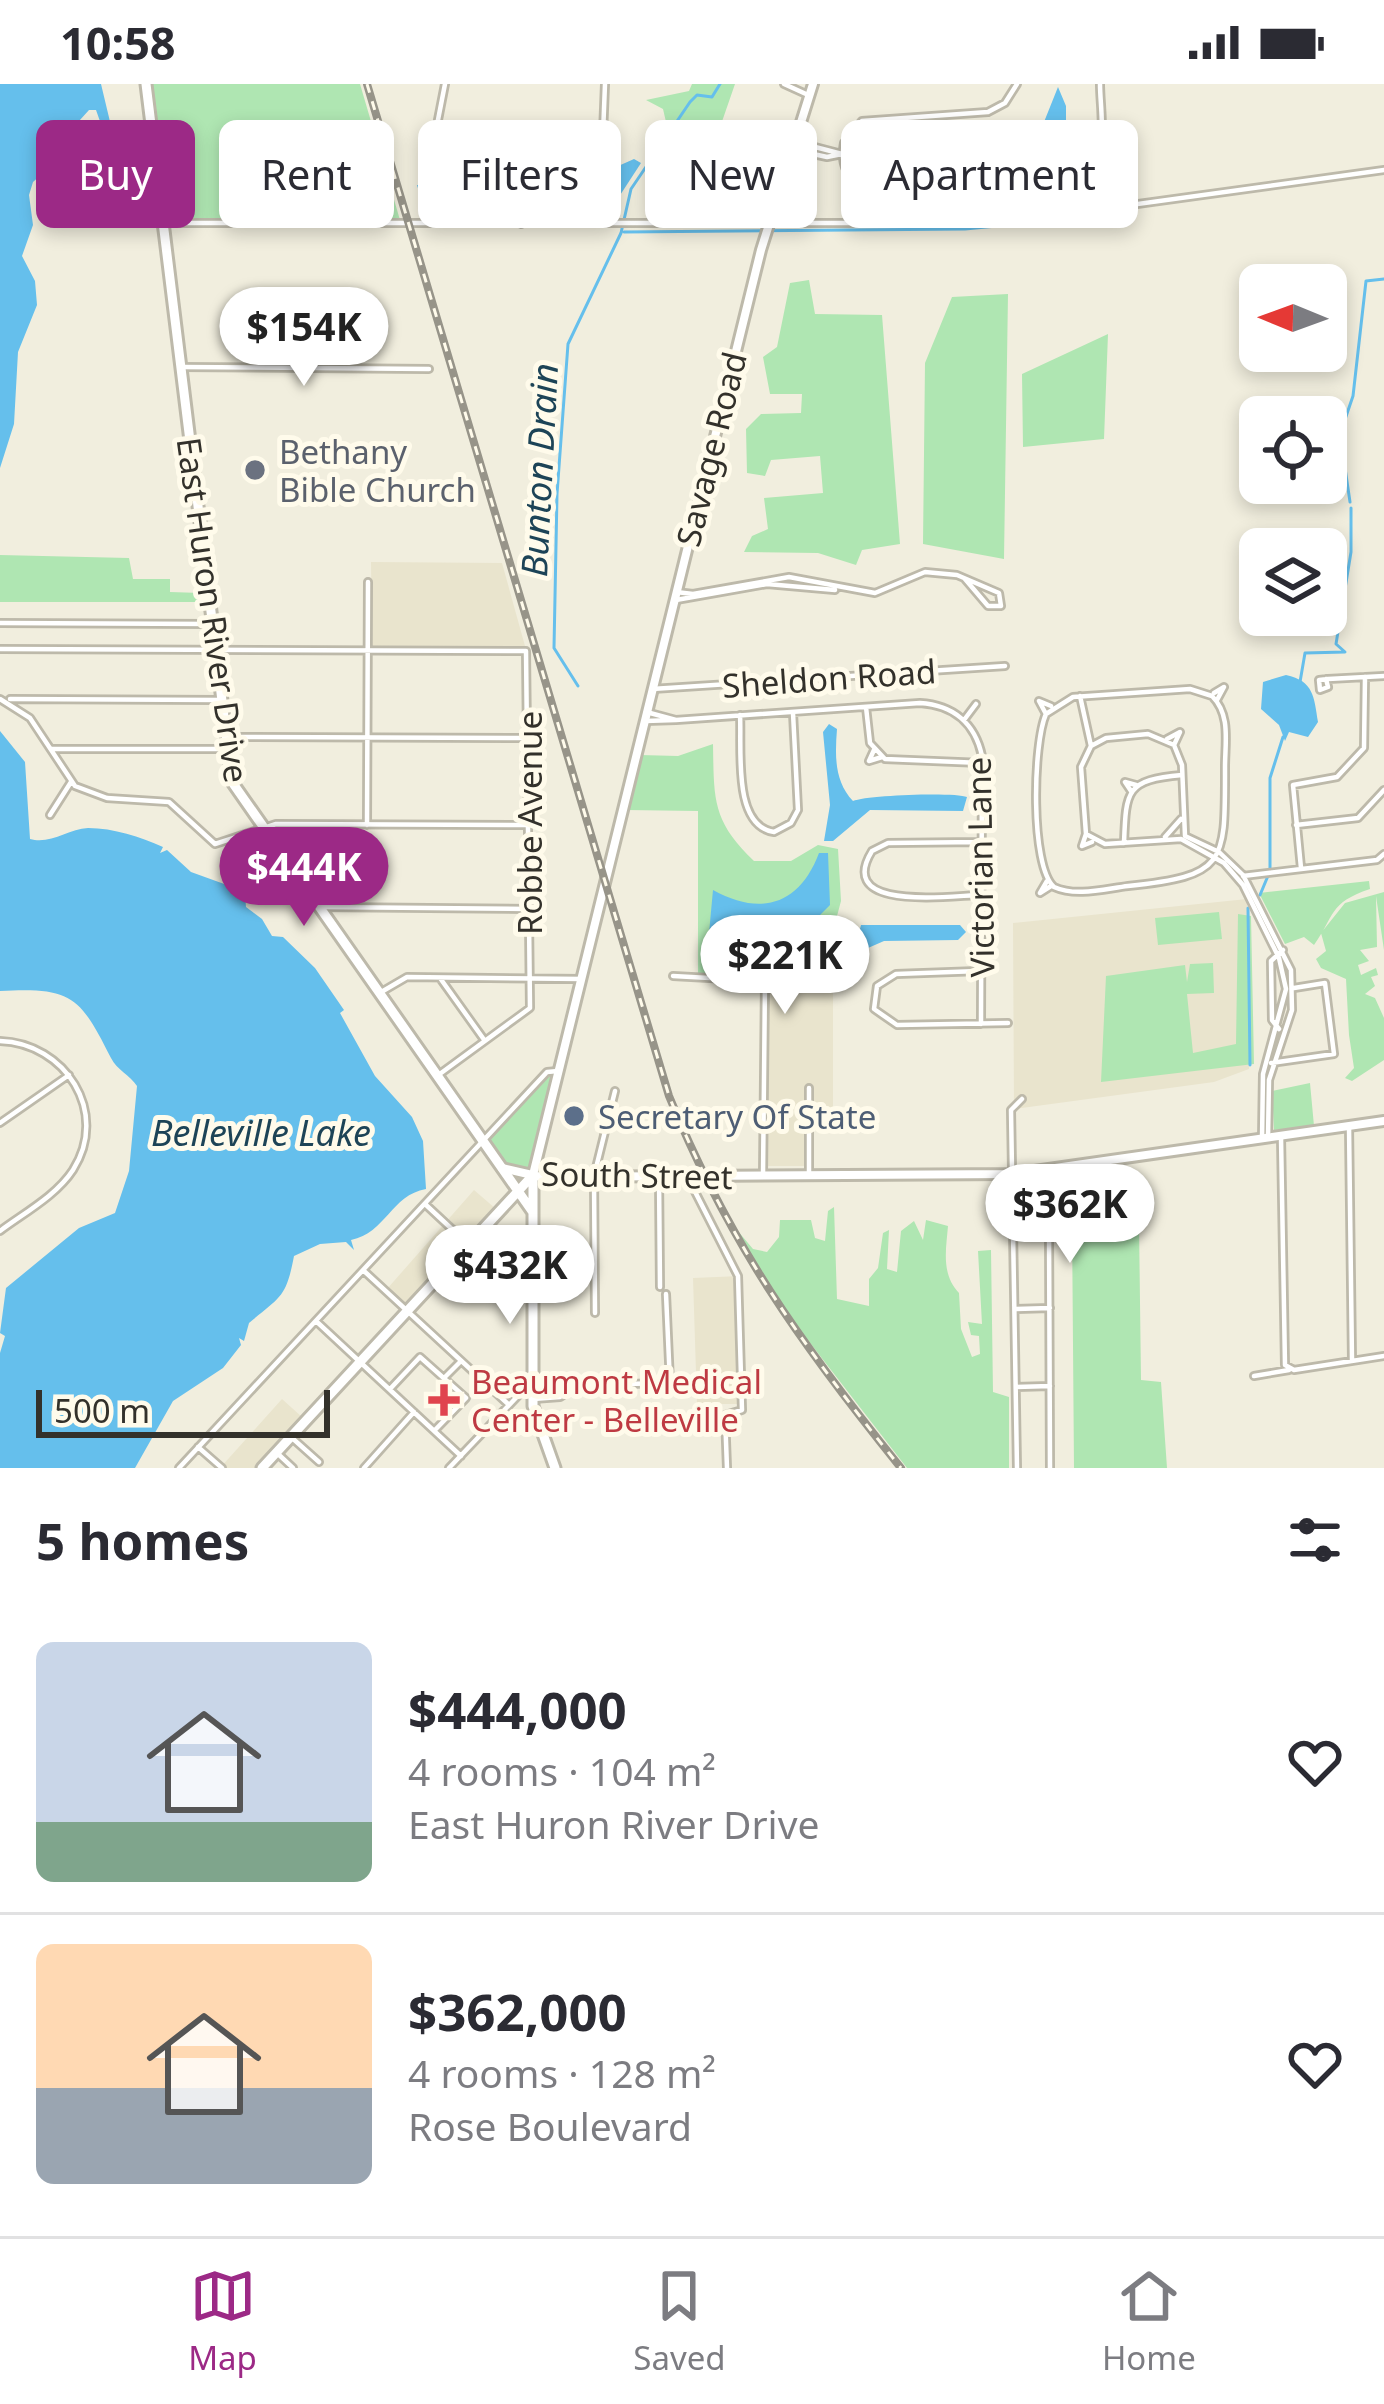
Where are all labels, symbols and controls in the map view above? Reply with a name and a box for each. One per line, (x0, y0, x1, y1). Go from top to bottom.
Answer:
text: 10:58 (60, 12, 176, 73)
chip: Buy (36, 120, 195, 228)
chip: Rent (219, 120, 394, 228)
chip: Filters (418, 120, 621, 228)
chip: New (645, 120, 817, 228)
chip: Apartment (841, 120, 1138, 228)
north arrow (1239, 264, 1347, 372)
map controls (1239, 264, 1347, 636)
pin: $154K (220, 287, 388, 389)
text: $154K (246, 299, 362, 352)
street label: Savage Road (665, 347, 757, 551)
water label: Bunton Drain (509, 362, 569, 578)
button: locate (1239, 396, 1347, 504)
place label: Bethany Bible Church (279, 429, 476, 512)
street label: East Huron River Drive (166, 434, 260, 786)
marker: Bethany Bible Church (242, 457, 268, 483)
button: layers (1239, 528, 1347, 636)
street label: Sheldon Road (721, 648, 937, 708)
street label: Robbe Avenue (507, 711, 552, 935)
street label: Victorian Lane (956, 756, 1004, 978)
pin: $444K (220, 827, 388, 929)
text: $444K (246, 839, 362, 892)
pin: $221K (701, 915, 869, 1017)
text: $221K (727, 927, 843, 980)
place label: Secretary Of State (598, 1094, 876, 1139)
marker: Secretary Of State (561, 1103, 587, 1129)
water label: Belleville Lake (151, 1108, 371, 1157)
street label: South Street (541, 1151, 733, 1199)
pin: $362K (986, 1164, 1154, 1266)
text: $362K (1012, 1176, 1128, 1229)
pin: $432K (426, 1225, 594, 1327)
text: $432K (452, 1237, 568, 1290)
place label: Beaumont Medical Center - Belleville (471, 1359, 762, 1442)
scale bar (36, 1384, 330, 1437)
marker: Beaumont Medical Center - Belleville (428, 1384, 460, 1416)
text: 500 m (54, 1388, 150, 1433)
text: 5 homes (36, 1505, 249, 1575)
icon: filters (1282, 1507, 1348, 1573)
text: $444,000 (408, 1674, 627, 1744)
icon: home (132, 1690, 276, 1834)
icon: heart (1282, 1729, 1348, 1795)
text: 4 rooms · 104 m² (408, 1744, 716, 1797)
text: East Huron River Drive (408, 1797, 819, 1850)
text: $362,000 (408, 1976, 627, 2046)
icon: home (132, 1992, 276, 2136)
icon: heart (1282, 2031, 1348, 2097)
text: 4 rooms · 128 m² (408, 2046, 716, 2099)
text: Rose Boulevard (408, 2099, 692, 2152)
tab: Map (188, 2263, 257, 2380)
tab: Saved (633, 2263, 726, 2380)
tab: Home (1102, 2263, 1196, 2380)

